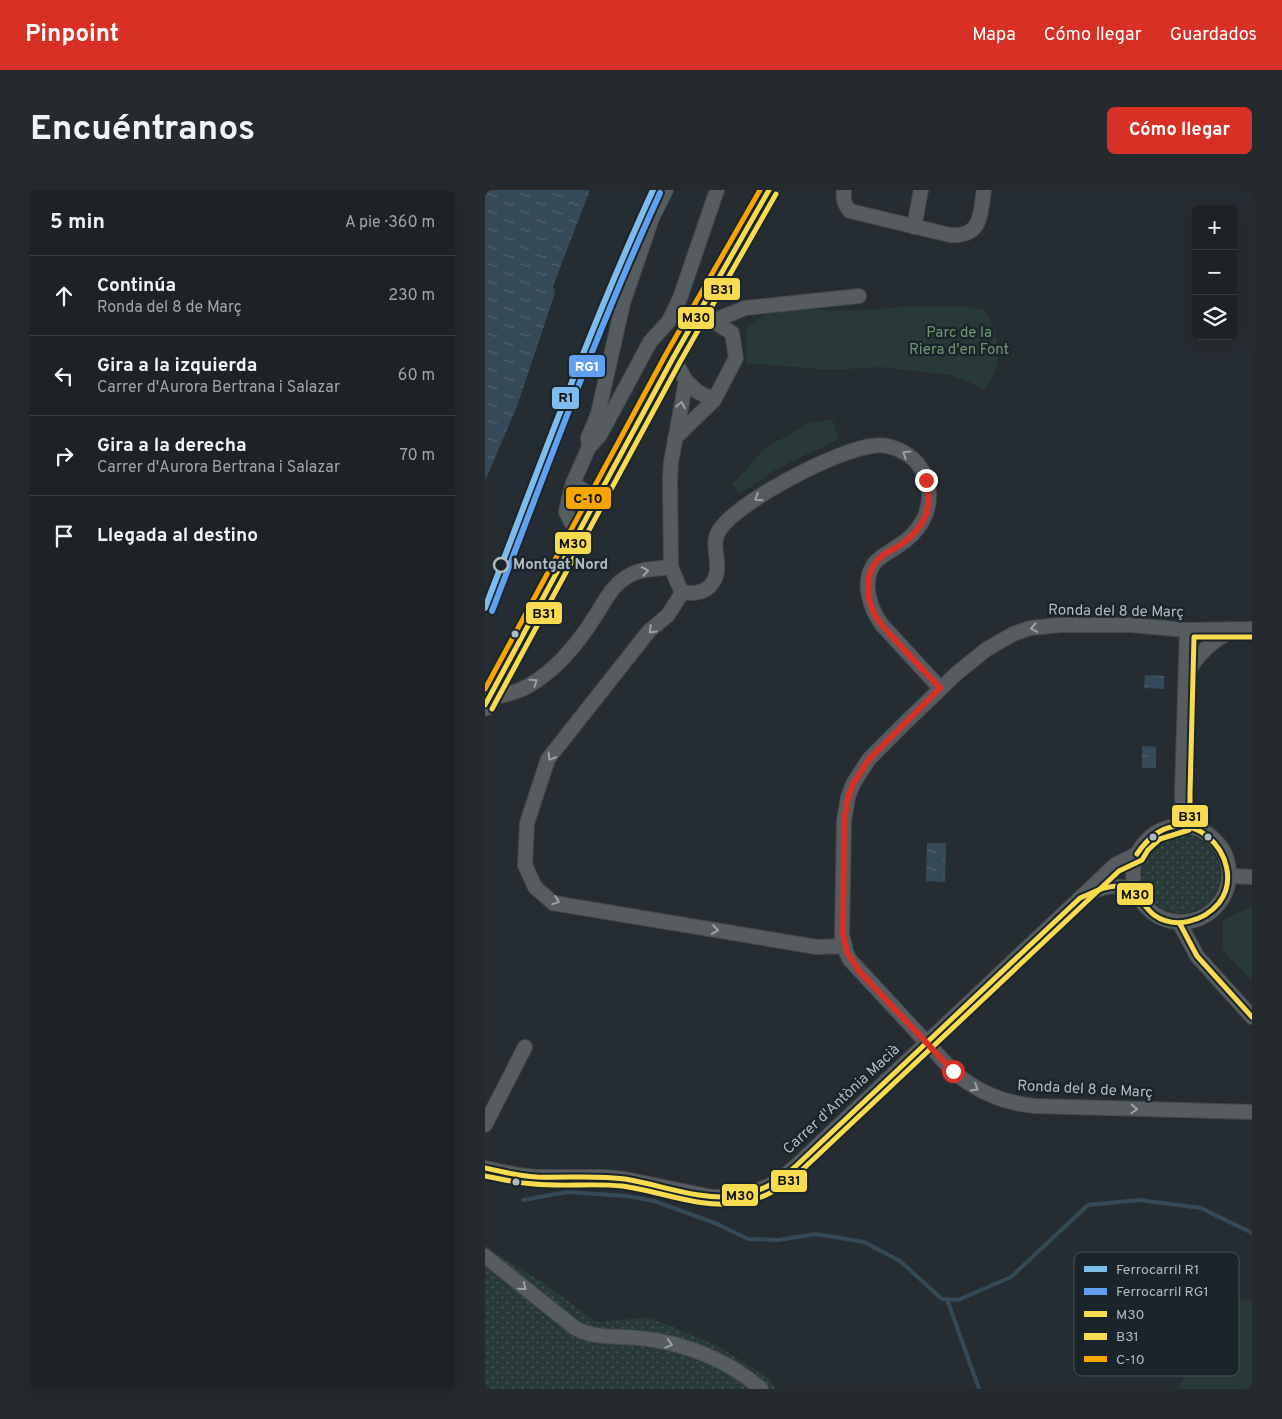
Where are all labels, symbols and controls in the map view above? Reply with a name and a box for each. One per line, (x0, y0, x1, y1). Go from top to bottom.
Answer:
text: Pinpoint (25, 20, 119, 50)
text: Mapa (972, 24, 1016, 47)
text: Cómo llegar (1044, 24, 1142, 47)
text: Guardados (1170, 24, 1257, 47)
button: Cómo llegar (1107, 107, 1252, 154)
text: Encuéntranos (30, 108, 255, 152)
map controls (1192, 205, 1237, 340)
button: + (1192, 205, 1237, 250)
text: 5 min (50, 209, 105, 236)
text: A pie · 360 m (345, 213, 435, 233)
button: − (1192, 250, 1237, 295)
text: Continúa (97, 274, 176, 298)
line badge: B31 (703, 277, 741, 301)
icon: ahead (50, 282, 78, 310)
text: B31 (710, 282, 734, 299)
text: 230 m (388, 286, 435, 306)
button: layers (1192, 295, 1237, 340)
text: Ronda del 8 de Març (97, 298, 242, 318)
line badge: M30 (677, 306, 715, 330)
text: M30 (682, 310, 710, 327)
park label: Parc de la Riera d'en Font (909, 324, 1009, 360)
text: Gira a la izquierda (97, 354, 257, 378)
line badge: RG1 (568, 354, 606, 378)
text: RG1 (575, 359, 599, 376)
icon: left (50, 362, 78, 390)
text: 60 m (398, 366, 435, 386)
text: Carrer d'Aurora Bertrana i Salazar (97, 378, 340, 398)
line badge: R1 (551, 386, 580, 410)
text: R1 (558, 390, 574, 407)
one-way arrow (675, 401, 686, 410)
text: Gira a la derecha (97, 434, 247, 458)
icon: right (50, 442, 78, 470)
text: 70 m (400, 446, 435, 466)
one-way arrow (902, 451, 911, 460)
text: Carrer d'Aurora Bertrana i Salazar (97, 458, 340, 478)
route end (915, 469, 938, 492)
line badge: C-10 (565, 486, 612, 510)
text: C-10 (573, 491, 603, 508)
one-way arrow (754, 492, 763, 502)
icon: arrive (50, 522, 78, 550)
text: Llegada al destino (97, 524, 258, 548)
line badge: M30 (554, 531, 592, 555)
text: M30 (559, 536, 587, 553)
place label: Montgat Nord (513, 556, 608, 575)
marker: Montgat Nord (493, 557, 509, 573)
one-way arrow (641, 566, 650, 576)
line badge: B31 (525, 601, 563, 625)
street label: Ronda del 8 de Març (1048, 601, 1184, 623)
text: B31 (532, 606, 556, 623)
one-way arrow (1029, 622, 1038, 633)
one-way arrow (648, 624, 657, 633)
unlabelled marker (510, 629, 520, 639)
one-way arrow (528, 679, 537, 688)
one-way arrow (547, 752, 557, 761)
line badge: B31 (1171, 804, 1209, 828)
text: B31 (1178, 809, 1202, 826)
unlabelled marker (1148, 832, 1158, 842)
unlabelled marker (1203, 832, 1213, 842)
line badge: M30 (1116, 882, 1154, 906)
text: M30 (1121, 887, 1149, 904)
one-way arrow (551, 895, 559, 905)
one-way arrow (711, 924, 719, 934)
street label: Carrer d'Antònia Macià (780, 1041, 904, 1159)
route start (942, 1060, 965, 1083)
street label: Ronda del 8 de Març (1017, 1077, 1153, 1103)
one-way arrow (969, 1081, 978, 1091)
one-way arrow (1130, 1103, 1138, 1114)
line badge: B31 (770, 1169, 808, 1193)
text: B31 (777, 1173, 801, 1190)
unlabelled marker (511, 1177, 521, 1187)
line badge: M30 (721, 1183, 759, 1207)
text: M30 (726, 1188, 754, 1205)
legend (1074, 1252, 1239, 1376)
text: Ferrocarril R1 (1116, 1262, 1199, 1279)
one-way arrow (517, 1281, 526, 1289)
text: Ferrocarril RG1 (1116, 1284, 1209, 1301)
text: M30 (1116, 1307, 1145, 1324)
text: B31 (1116, 1329, 1139, 1346)
one-way arrow (664, 1338, 672, 1348)
text: C-10 (1116, 1352, 1145, 1369)

